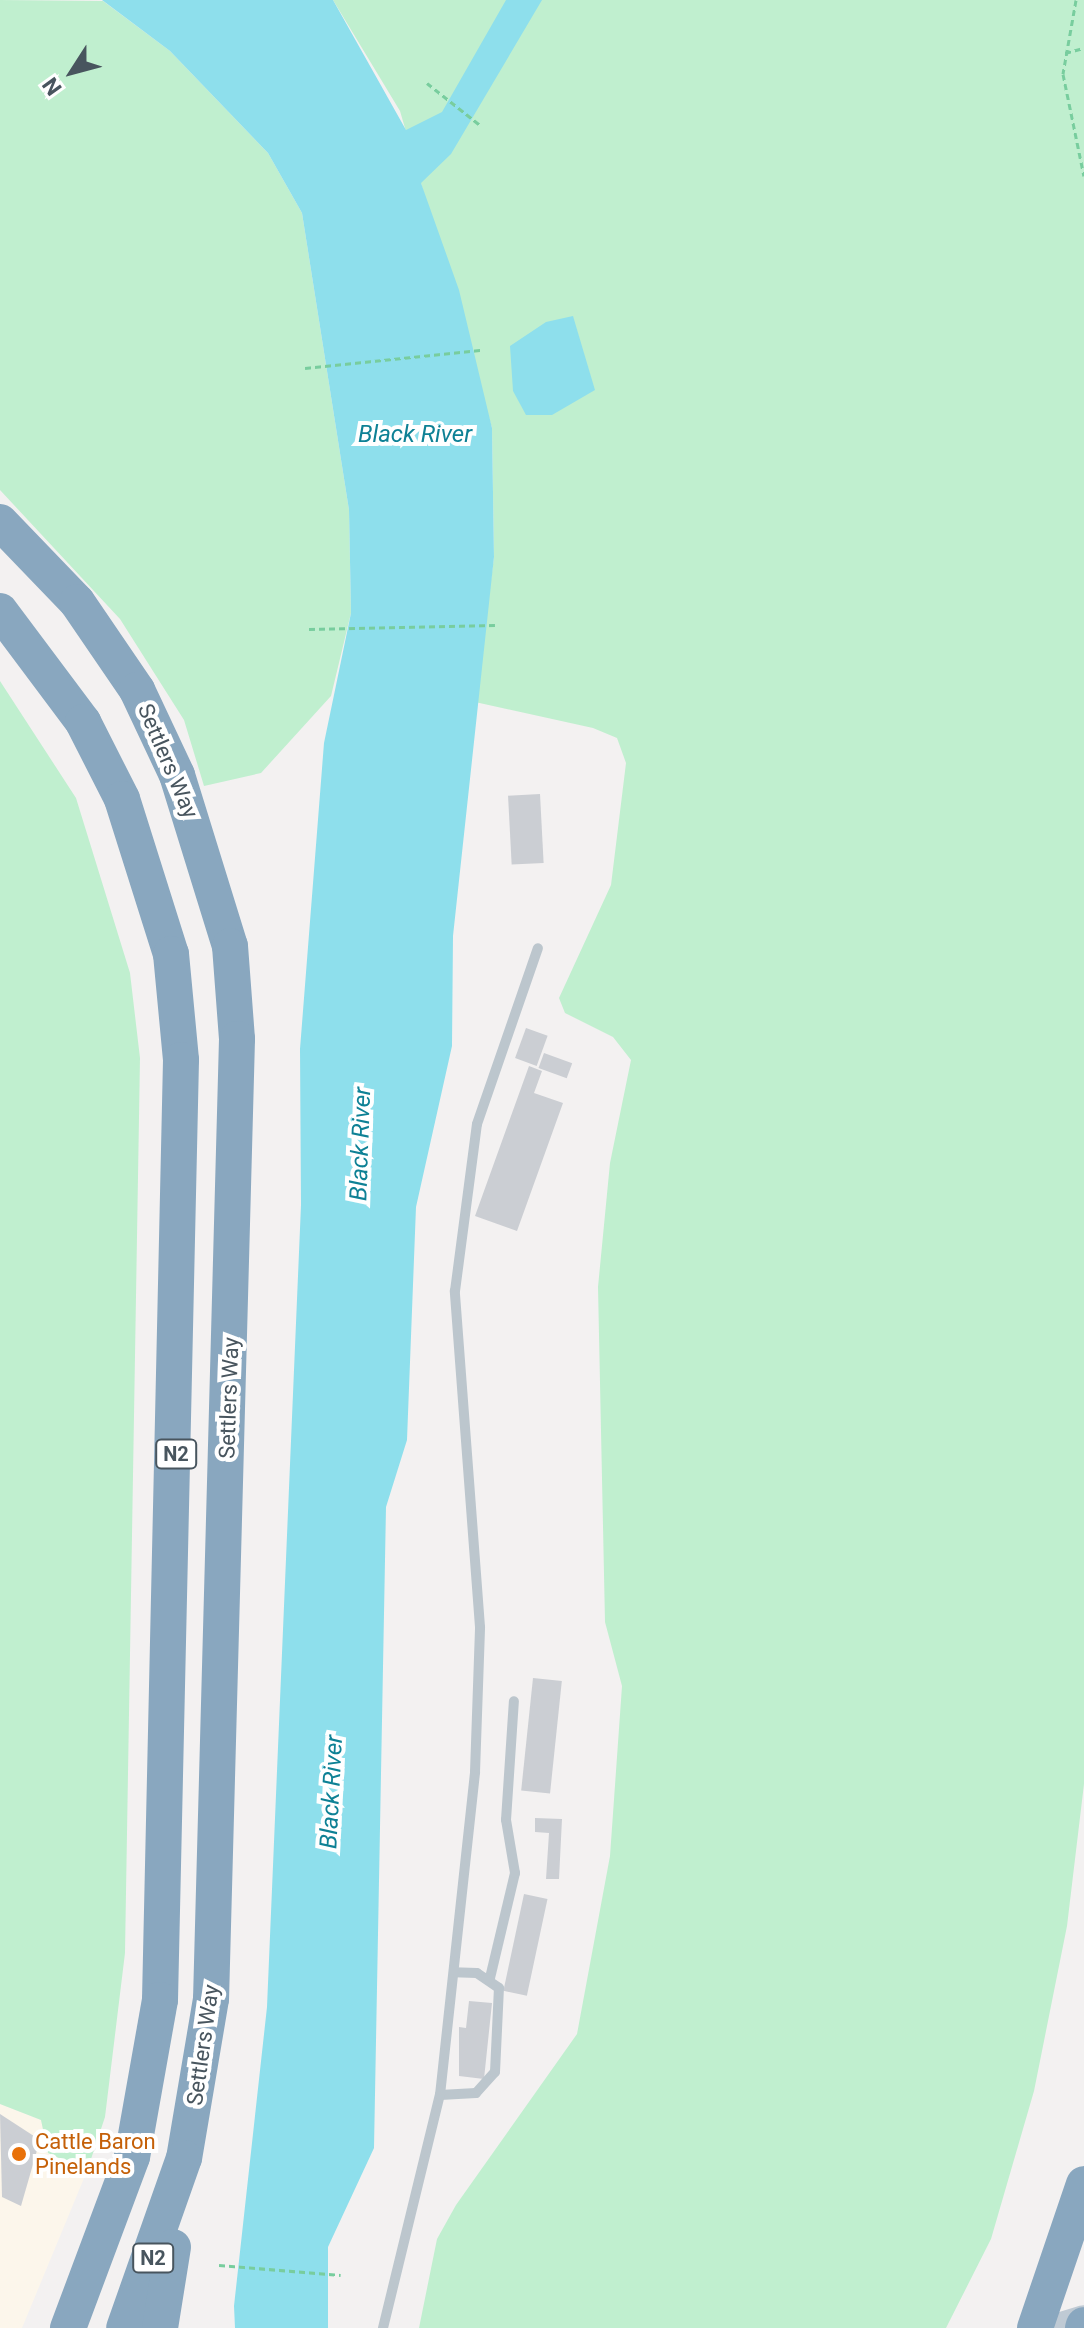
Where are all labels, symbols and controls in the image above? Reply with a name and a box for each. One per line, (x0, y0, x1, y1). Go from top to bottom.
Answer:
north arrow (32, 32, 112, 112)
text: N (38, 73, 67, 100)
water label: Black River (358, 421, 472, 449)
street label: Settlers Way (132, 700, 204, 822)
water label: Black River (345, 1086, 377, 1202)
street label: Settlers Way (214, 1337, 244, 1459)
road number: N2 (154, 1438, 198, 1470)
water label: Black River (315, 1734, 349, 1850)
street label: Settlers Way (181, 1983, 225, 2107)
place label: Cattle Baron Pinelands (35, 2128, 156, 2180)
marker: Cattle Baron Pinelands (10, 2145, 28, 2163)
road number: N2 (131, 2242, 175, 2274)

